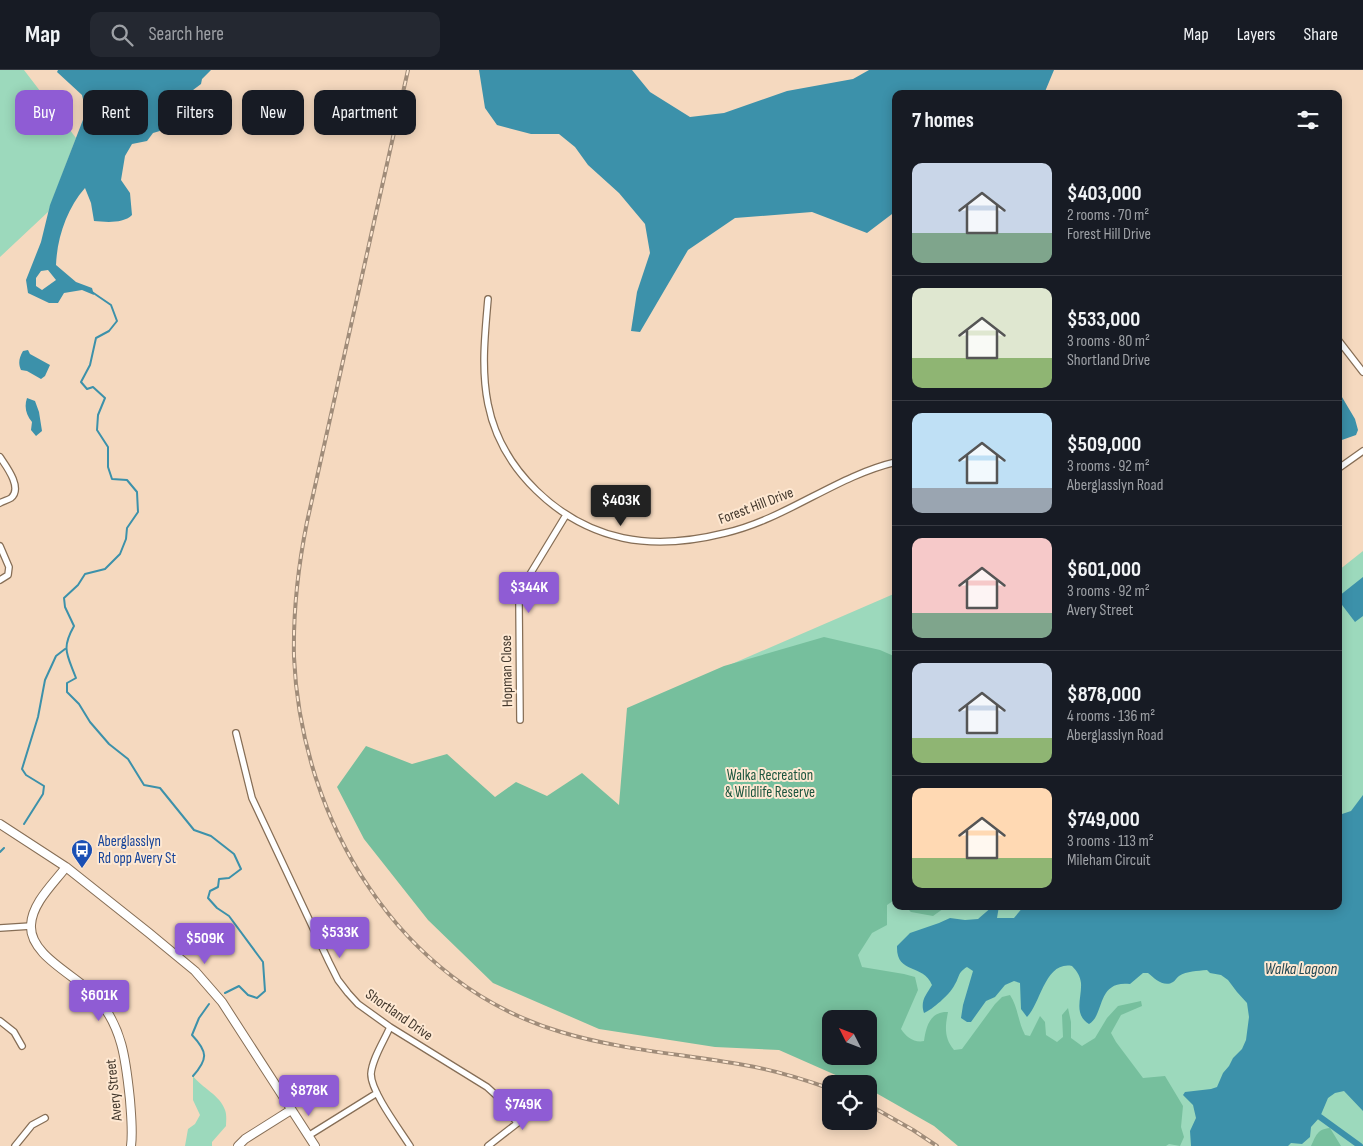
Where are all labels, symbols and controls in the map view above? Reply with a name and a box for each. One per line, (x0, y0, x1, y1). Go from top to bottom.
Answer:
search box (90, 12, 440, 57)
text: Map (25, 20, 60, 49)
icon: search (108, 21, 136, 49)
text: Search here (148, 23, 224, 46)
text: Map (1184, 24, 1209, 45)
text: Layers (1237, 24, 1276, 45)
text: Share (1304, 24, 1338, 45)
chip: Buy (15, 90, 73, 135)
chip: Rent (83, 90, 148, 135)
chip: Filters (158, 90, 232, 135)
chip: New (242, 90, 304, 135)
chip: Apartment (314, 90, 416, 135)
icon: filters (1294, 106, 1322, 134)
text: 7 homes (912, 108, 974, 133)
text: $403,000 (1067, 181, 1141, 206)
icon: home (952, 183, 1012, 243)
text: 2 rooms · 70 m² (1067, 206, 1149, 225)
text: Forest Hill Drive (1067, 225, 1151, 244)
text: $533,000 (1067, 307, 1140, 332)
icon: home (952, 308, 1012, 368)
text: 3 rooms · 80 m² (1067, 332, 1150, 351)
text: Shortland Drive (1067, 351, 1150, 370)
text: $509,000 (1067, 432, 1141, 457)
icon: home (952, 433, 1012, 493)
text: 3 rooms · 92 m² (1067, 457, 1150, 476)
text: Aberglasslyn Road (1067, 476, 1163, 495)
street label: Forest Hill Drive (716, 483, 796, 529)
pin: $403K (586, 484, 656, 527)
text: $403K (602, 491, 640, 510)
text: $601,000 (1067, 557, 1141, 582)
icon: home (952, 558, 1012, 618)
pin: $344K (494, 572, 564, 614)
text: $344K (510, 578, 548, 597)
text: 3 rooms · 92 m² (1067, 582, 1150, 601)
text: Avery Street (1067, 601, 1133, 620)
street label: Hopman Close (497, 635, 517, 707)
text: $878,000 (1067, 682, 1141, 707)
icon: home (952, 683, 1012, 743)
text: 4 rooms · 136 m² (1067, 707, 1155, 726)
text: Aberglasslyn Road (1067, 726, 1163, 745)
park label: Walka Recreation & Wildlife Reserve (725, 766, 815, 802)
text: $749,000 (1067, 807, 1140, 832)
icon: home (952, 808, 1012, 868)
place label: Aberglasslyn Rd opp Avery St (97, 832, 176, 868)
text: 3 rooms · 113 m² (1067, 832, 1154, 851)
bus stop icon: Aberglasslyn Rd opp Avery St (70, 838, 94, 869)
text: Mileham Circuit (1067, 851, 1151, 870)
pin: $533K (305, 916, 375, 959)
pin: $509K (170, 922, 240, 965)
text: $533K (321, 923, 359, 942)
text: $509K (186, 929, 224, 948)
water label: Walka Lagoon (1265, 960, 1337, 979)
pin: $601K (64, 980, 134, 1022)
street label: Shortland Drive (362, 985, 436, 1045)
text: $601K (80, 986, 118, 1005)
north arrow (822, 1010, 878, 1065)
map controls (822, 1010, 877, 1130)
street label: Avery Street (101, 1058, 127, 1123)
pin: $878K (274, 1074, 344, 1117)
button: locate (822, 1075, 877, 1130)
text: $878K (290, 1081, 328, 1100)
pin: $749K (488, 1088, 558, 1131)
text: $749K (504, 1095, 542, 1114)

